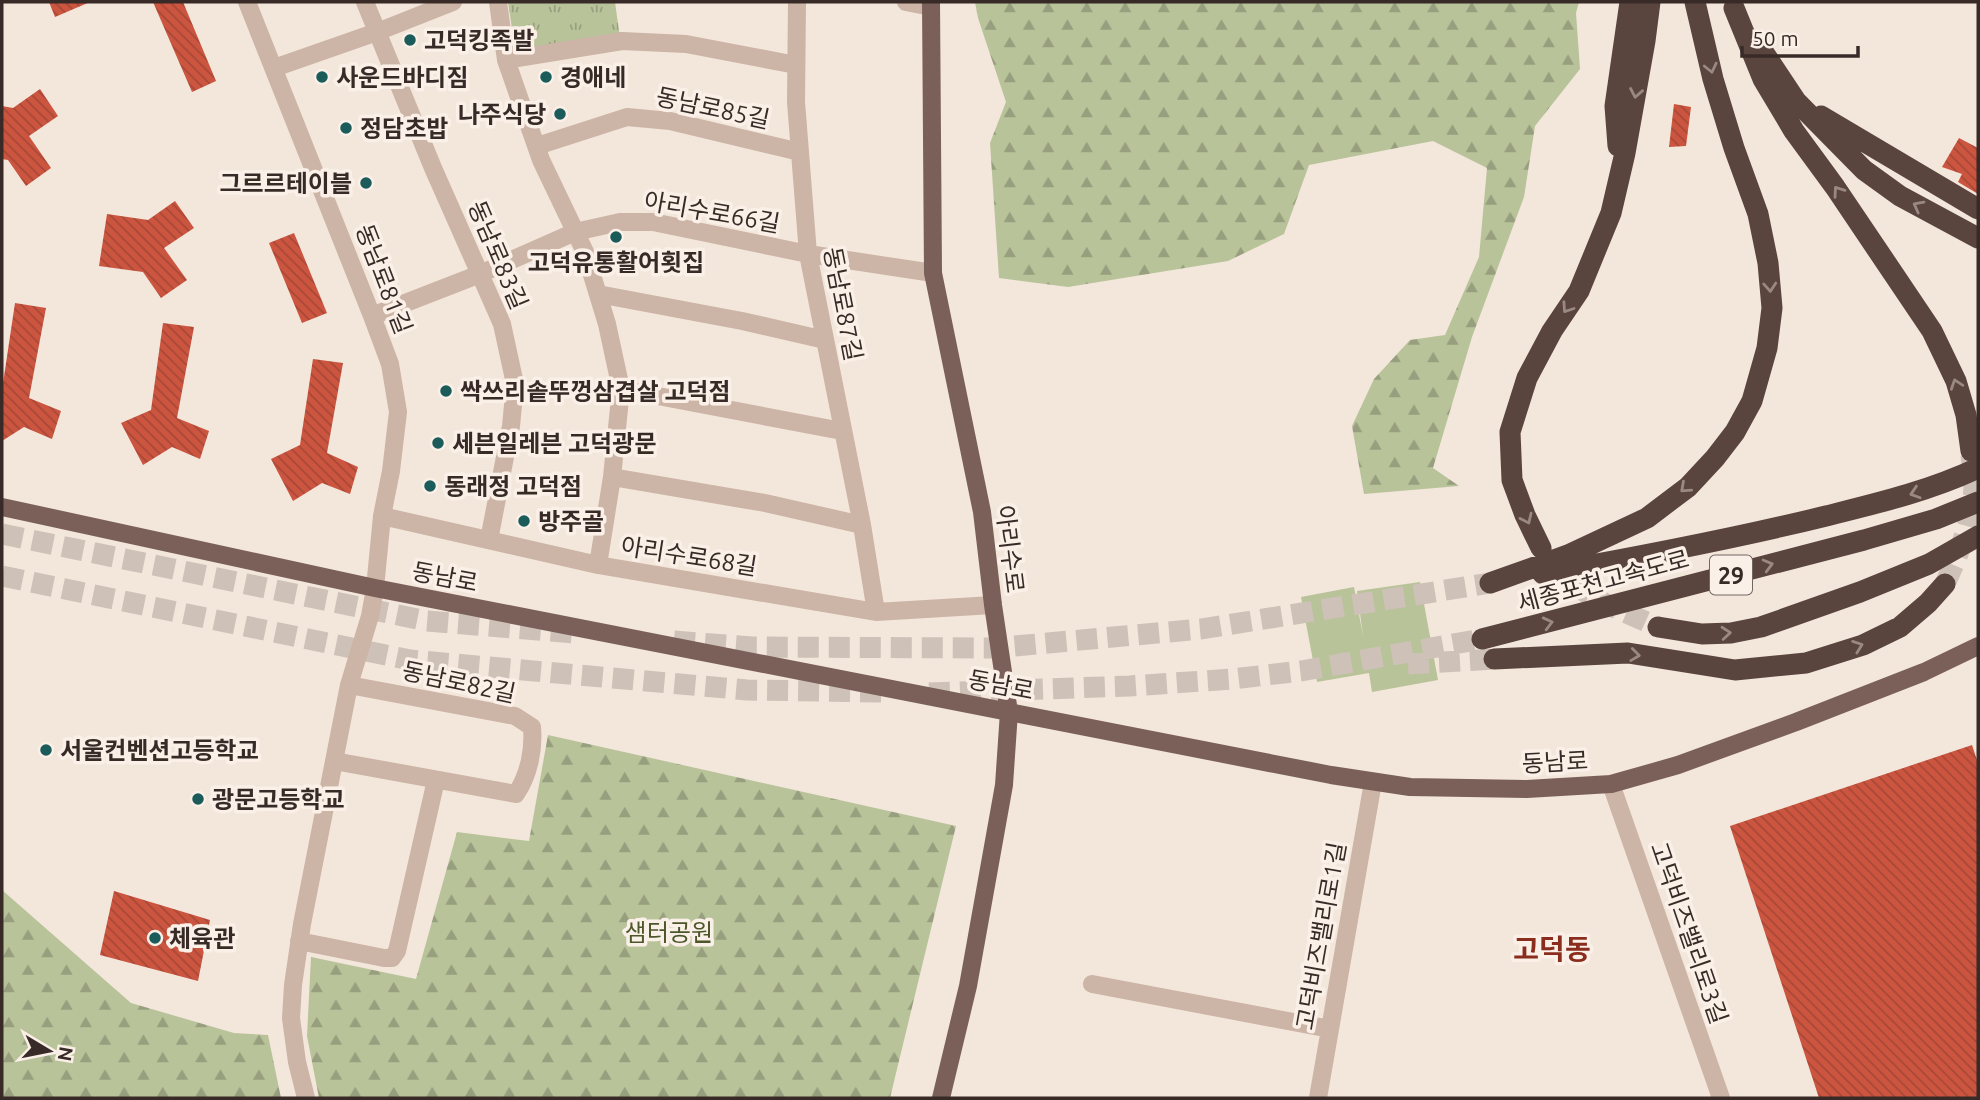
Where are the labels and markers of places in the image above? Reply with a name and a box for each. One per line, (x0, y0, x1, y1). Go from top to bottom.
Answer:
place label: 고덕킹족발 (424, 27, 534, 54)
marker: 고덕킹족발 (402, 32, 418, 48)
place label: 사운드바디짐 (336, 64, 468, 91)
place label: 경애네 (560, 64, 626, 91)
marker: 사운드바디짐 (314, 69, 330, 85)
marker: 경애네 (538, 69, 554, 85)
place label: 나주식당 (458, 101, 546, 128)
marker: 나주식당 (552, 106, 568, 122)
place label: 정담초밥 (360, 115, 448, 142)
marker: 정담초밥 (338, 120, 354, 136)
place label: 그르르테이블 (220, 170, 352, 197)
marker: 그르르테이블 (358, 175, 374, 191)
marker: 고덕유통활어횟집 (608, 229, 624, 245)
place label: 고덕유통활어횟집 (528, 249, 704, 276)
place label: 싹쓰리솥뚜껑삼겹살 고덕점 (460, 378, 731, 405)
marker: 싹쓰리솥뚜껑삼겹살 고덕점 (438, 383, 454, 399)
place label: 세븐일레븐 고덕광문 (452, 430, 656, 457)
marker: 세븐일레븐 고덕광문 (430, 435, 446, 451)
place label: 동래정 고덕점 (444, 473, 582, 500)
marker: 동래정 고덕점 (422, 478, 438, 494)
place label: 방주골 (538, 508, 604, 535)
marker: 방주골 (516, 513, 532, 529)
place label: 서울컨벤션고등학교 (60, 737, 259, 764)
marker: 서울컨벤션고등학교 (38, 742, 54, 758)
place label: 광문고등학교 (212, 786, 344, 813)
marker: 광문고등학교 (190, 791, 206, 807)
place label: 체육관 (169, 925, 235, 952)
marker: 체육관 (147, 930, 163, 946)

